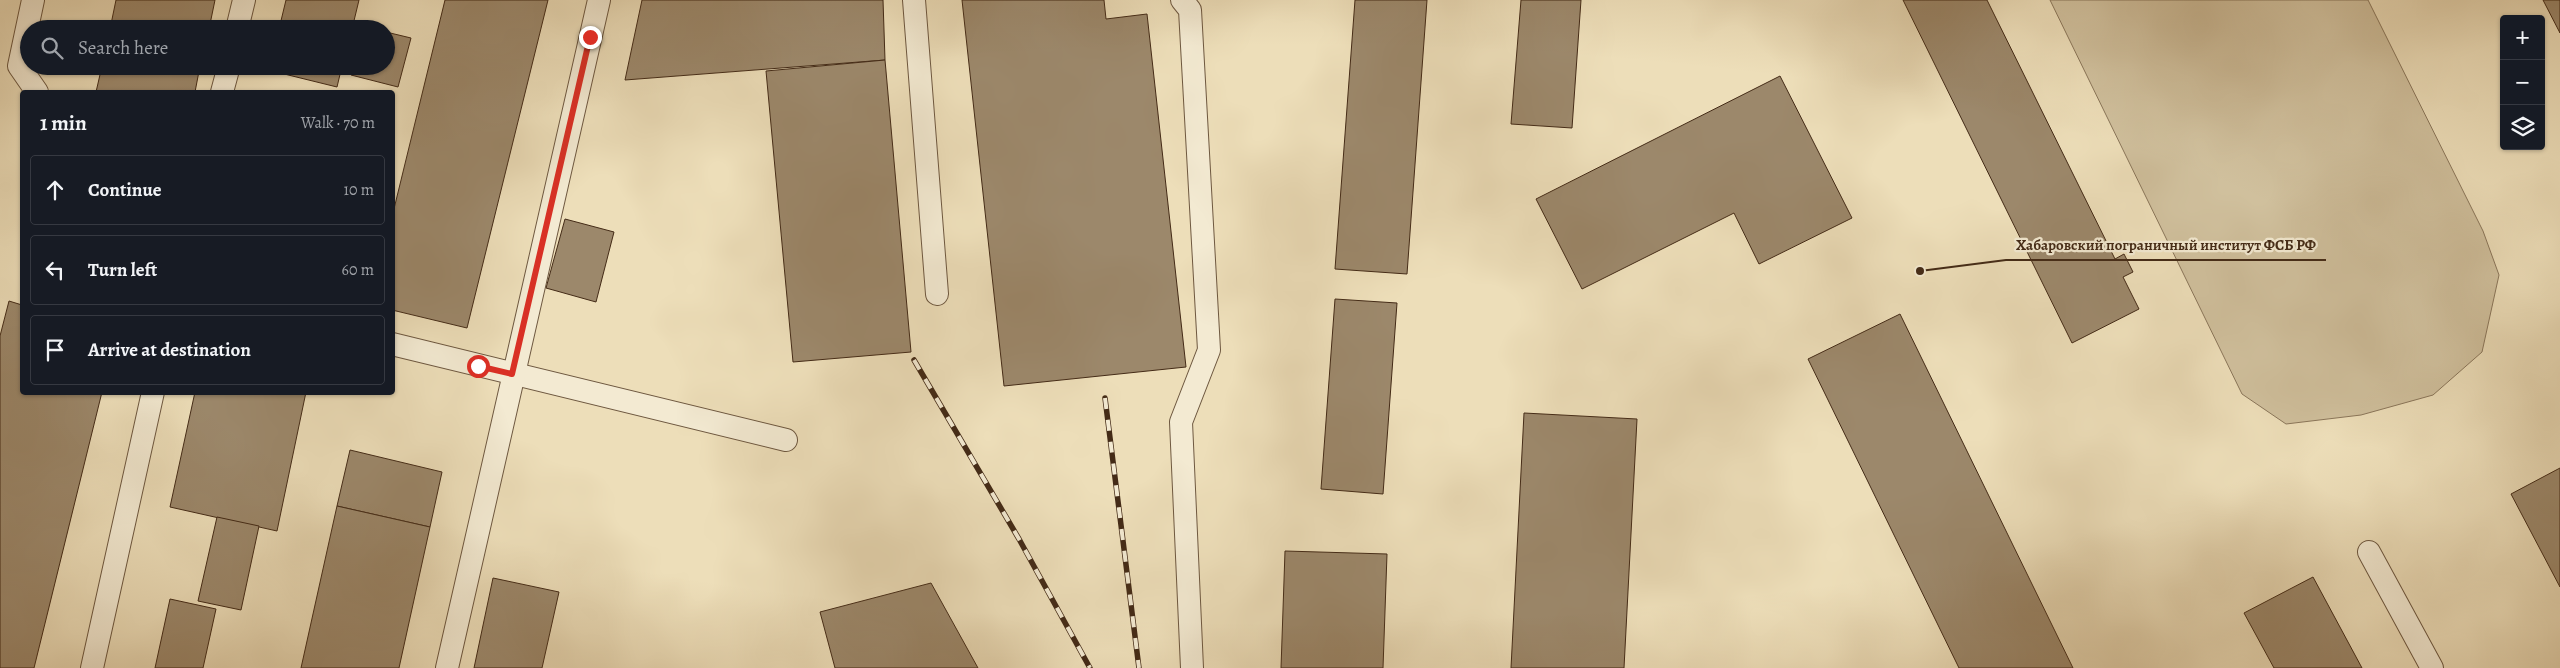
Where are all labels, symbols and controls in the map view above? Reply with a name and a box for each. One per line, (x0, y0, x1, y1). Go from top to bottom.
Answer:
map controls (2500, 15, 2545, 150)
button: + (2500, 15, 2545, 60)
search box (20, 20, 395, 75)
route end (579, 26, 602, 49)
icon: search (38, 34, 66, 62)
text: Search here (78, 35, 168, 61)
button: − (2500, 60, 2545, 105)
button: layers (2500, 105, 2545, 150)
text: 1 min (40, 109, 87, 137)
text: Walk · 70 m (301, 112, 375, 134)
icon: ahead (41, 176, 69, 204)
text: Continue (88, 177, 162, 203)
text: 10 m (344, 179, 374, 201)
callout: Хабаровский пограничный институт ФСБ РФ (2006, 230, 2326, 260)
text: Хабаровский пограничный институт ФСБ РФ (2016, 235, 2316, 255)
icon: left (41, 256, 69, 284)
text: Turn left (88, 257, 157, 283)
text: 60 m (342, 259, 374, 281)
icon: arrive (41, 336, 69, 364)
text: Arrive at destination (88, 337, 251, 363)
route start (467, 355, 490, 378)

